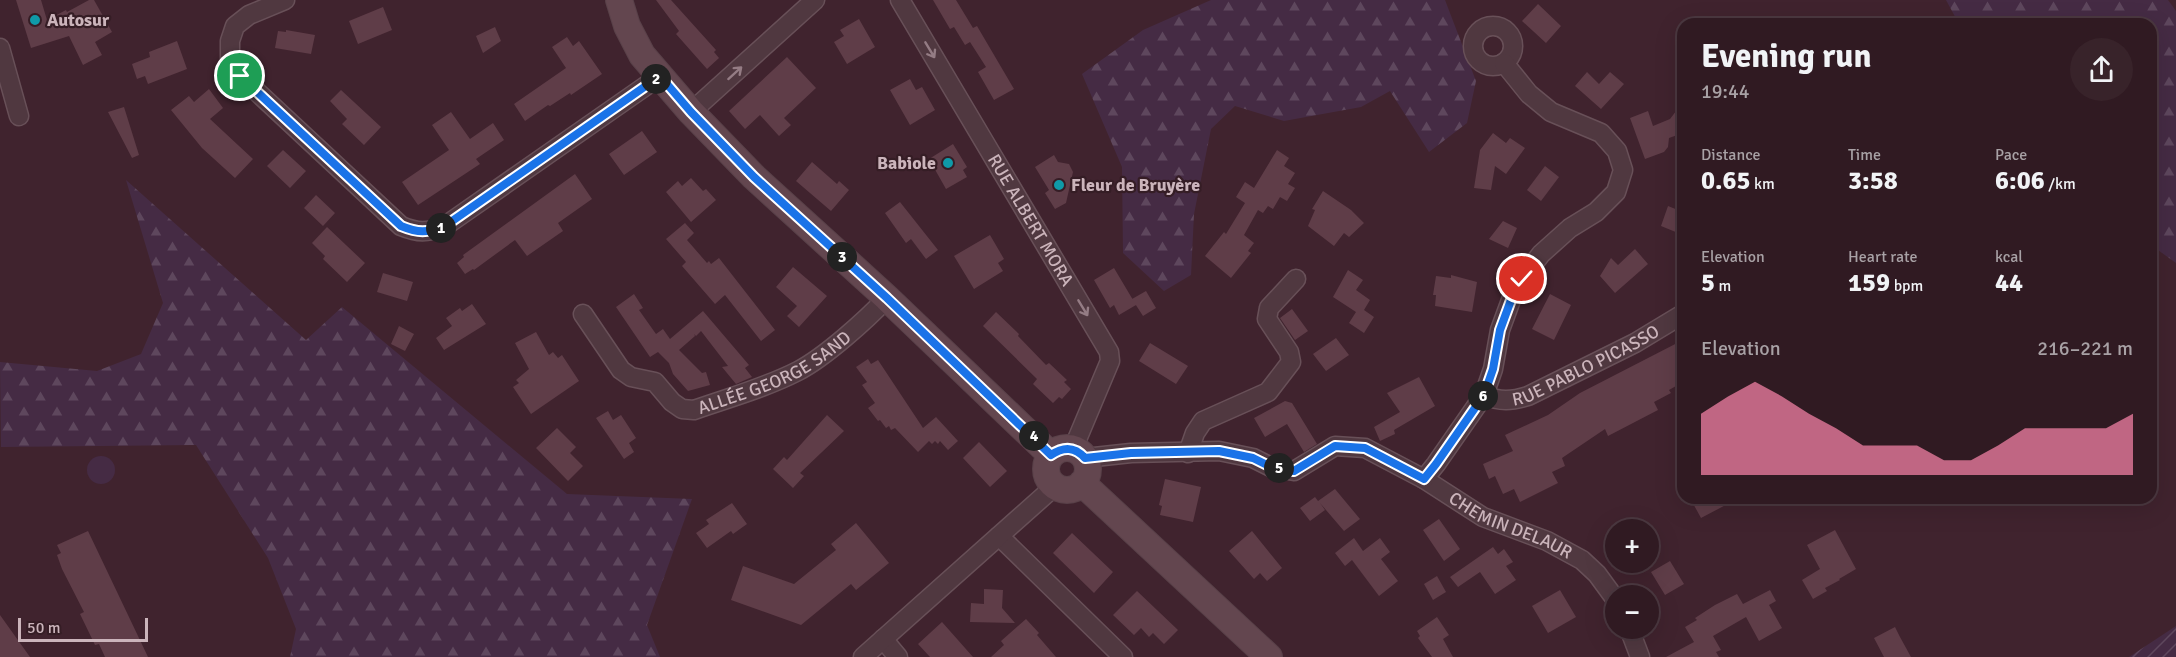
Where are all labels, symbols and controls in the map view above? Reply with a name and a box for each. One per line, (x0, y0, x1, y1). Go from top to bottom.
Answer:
place label: Autosur (47, 9, 110, 31)
marker: Autosur (28, 13, 42, 27)
text: Evening run (1701, 36, 1871, 77)
button: share (2070, 38, 2133, 101)
one-way arrow (925, 41, 937, 58)
pin (214, 50, 265, 101)
icon: arrive (223, 59, 256, 92)
pin: 2 (641, 64, 671, 94)
one-way arrow (727, 66, 742, 80)
text: 2 (652, 69, 660, 89)
text: 19:44 (1701, 79, 1750, 104)
text: Distance (1701, 145, 1761, 165)
text: Time (1848, 145, 1881, 165)
text: Pace (1995, 145, 2027, 165)
street label: RUE ALBERT MORA (983, 150, 1078, 290)
place label: Babiole (877, 152, 936, 174)
marker: Babiole (941, 156, 955, 170)
text: 0.65 (1701, 165, 1751, 197)
text: 3:58 (1848, 165, 1898, 197)
text: 6:06 (1995, 165, 2045, 197)
place label: Fleur de Bruyère (1071, 174, 1200, 196)
text: km (1751, 174, 1775, 194)
text: /km (2045, 174, 2076, 194)
marker: Fleur de Bruyère (1052, 178, 1066, 192)
pin: 1 (426, 213, 456, 243)
text: 1 (437, 218, 445, 238)
pin: 3 (827, 242, 857, 272)
text: 3 (838, 247, 846, 267)
text: Elevation (1701, 247, 1765, 267)
text: Heart rate (1848, 247, 1917, 267)
text: kcal (1995, 247, 2023, 267)
pin (1496, 253, 1547, 304)
icon: check (1505, 262, 1538, 295)
text: 5 (1701, 267, 1715, 299)
text: 159 (1848, 267, 1890, 299)
text: 44 (1995, 267, 2023, 299)
text: m (1715, 276, 1731, 296)
text: bpm (1890, 276, 1923, 296)
one-way arrow (1077, 299, 1089, 316)
street label: RUE PABLO PICASSO (1510, 320, 1663, 411)
street label: ALLÉE GEORGE SAND (695, 326, 855, 419)
text: Elevation (1701, 336, 1781, 361)
text: 216–221 m (2037, 336, 2133, 361)
pin: 6 (1468, 381, 1498, 411)
text: 6 (1479, 386, 1487, 406)
pin: 4 (1019, 421, 1049, 451)
text: 4 (1030, 426, 1038, 446)
pin: 5 (1264, 453, 1294, 483)
text: 5 (1275, 458, 1283, 478)
street label: CHEMIN DELAUR (1445, 487, 1576, 564)
map controls (1605, 519, 1659, 639)
button: + (1605, 519, 1659, 573)
button: − (1605, 585, 1659, 639)
scale bar (18, 615, 148, 642)
text: 50 m (27, 618, 61, 638)

